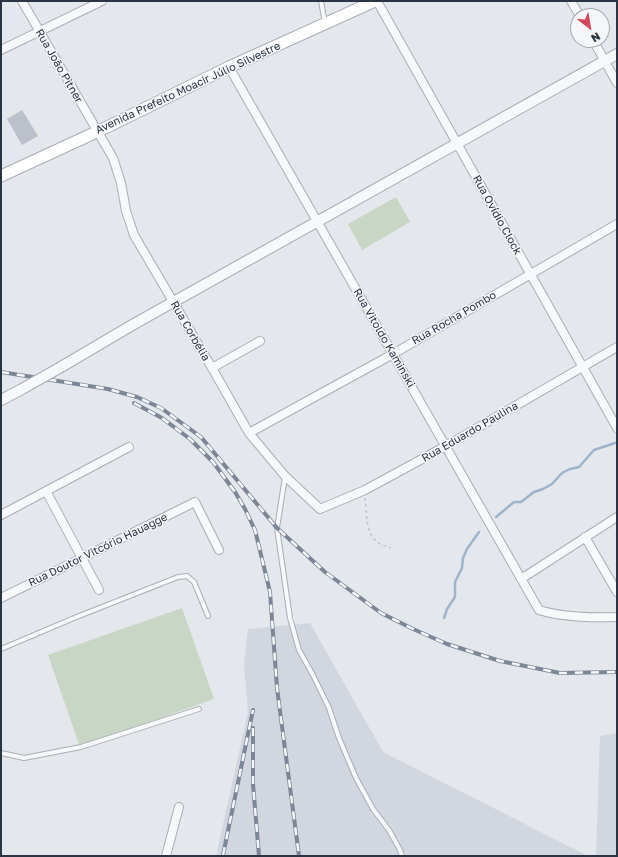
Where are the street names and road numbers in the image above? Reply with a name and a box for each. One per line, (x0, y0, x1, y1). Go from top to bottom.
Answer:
street label: Rua João Pitner (32, 27, 86, 105)
street label: Avenida Prefeito Moacir Júlio Silvestre (94, 39, 282, 137)
street label: Rua Ovídio Clock (470, 173, 524, 257)
street label: Rua Vitoldo Kaminski (350, 286, 418, 390)
street label: Rua Rocha Pombo (409, 288, 499, 348)
street label: Rua Corbélia (168, 299, 212, 363)
street label: Rua Eduardo Paulina (420, 399, 520, 465)
street label: Rua Doutor Vitcório Hauagge (26, 511, 170, 589)

